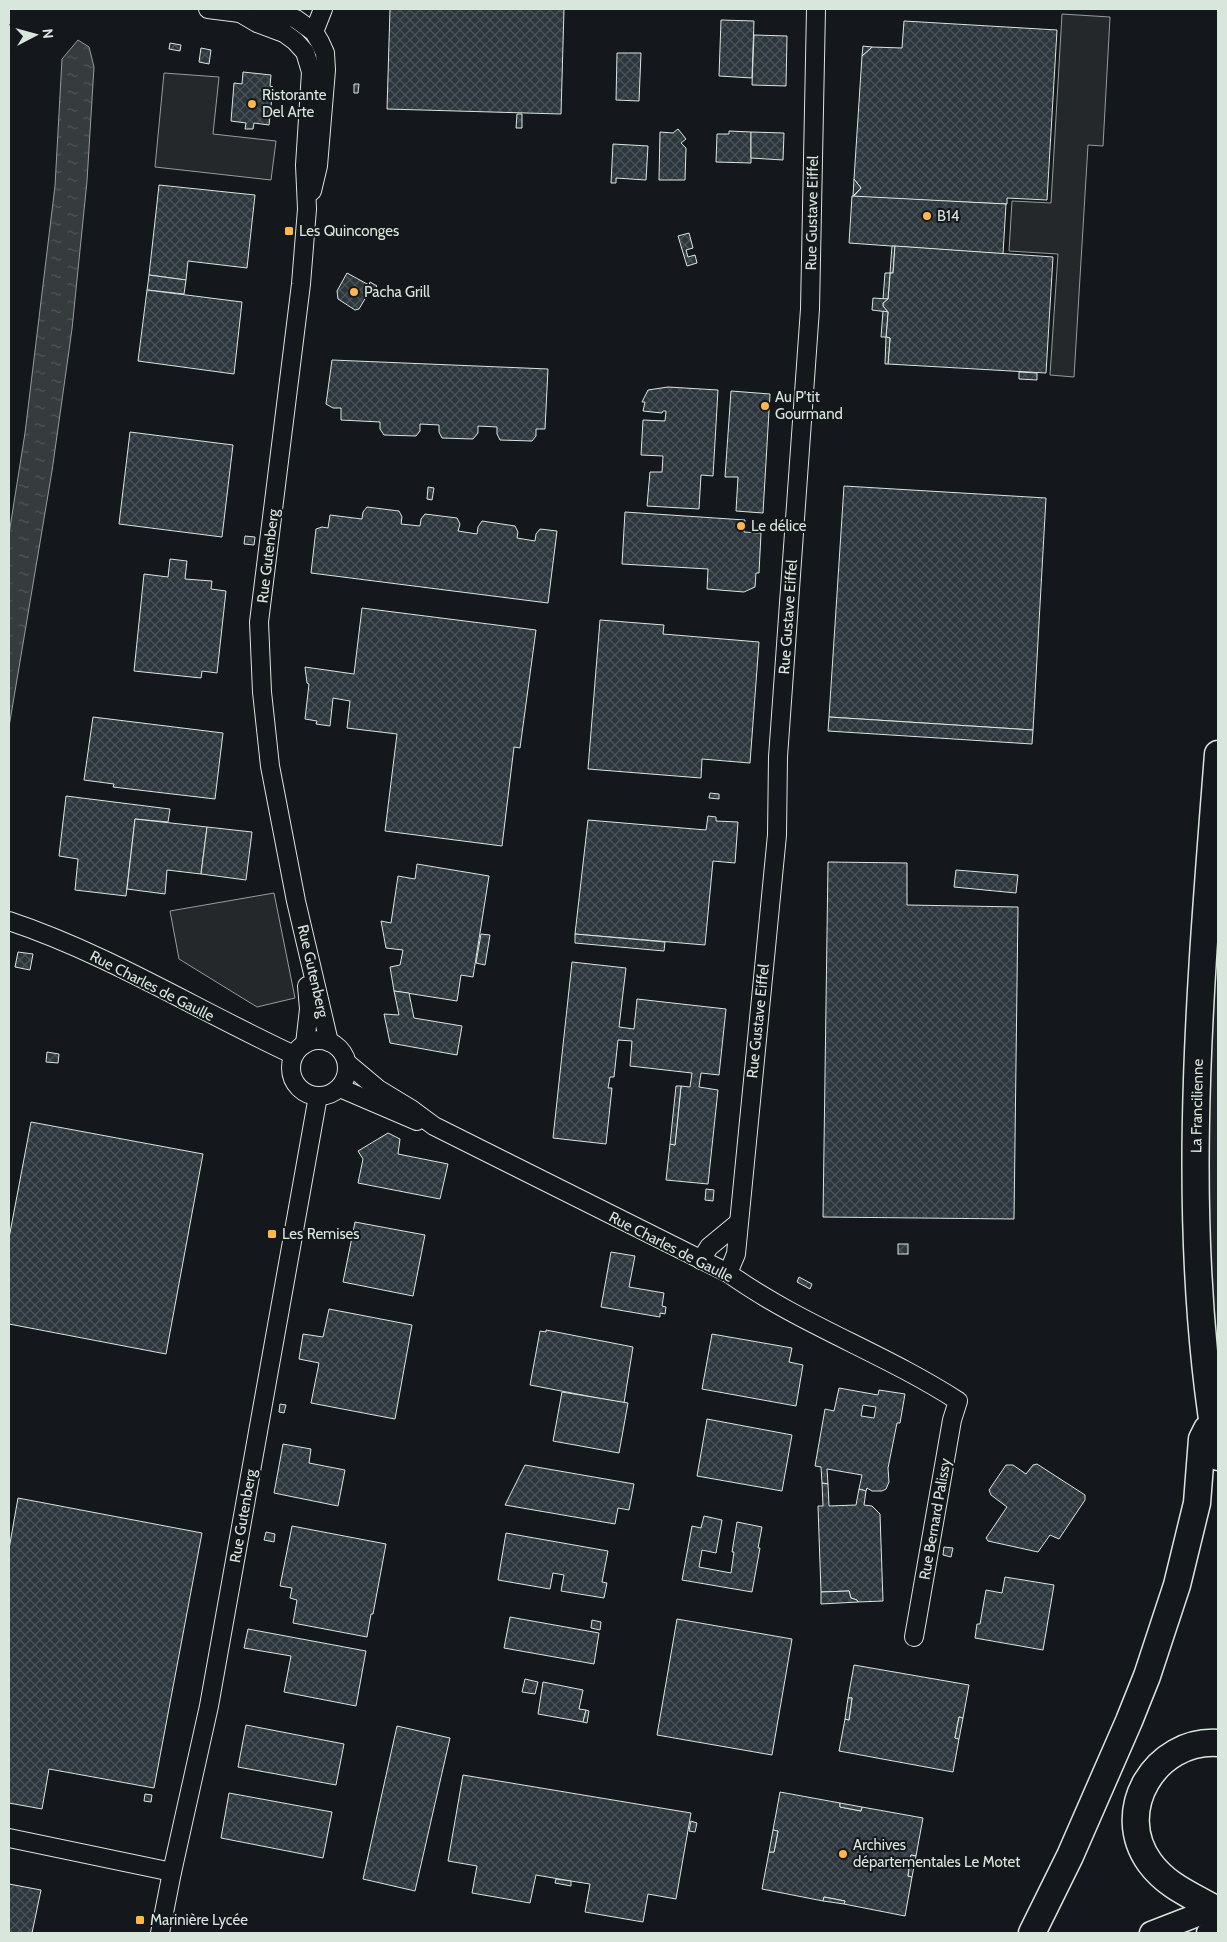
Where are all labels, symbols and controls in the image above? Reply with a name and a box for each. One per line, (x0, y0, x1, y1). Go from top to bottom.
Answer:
north arrow (10, 10, 60, 60)
text: N (38, 28, 57, 40)
place label: Ristorante Del Arte (262, 86, 327, 121)
marker: Ristorante Del Arte (246, 98, 258, 110)
street label: Rue Gustave Eiffel (802, 155, 822, 271)
place label: B14 (937, 207, 960, 225)
marker: B14 (921, 210, 933, 222)
place label: Les Quinconges (299, 222, 399, 240)
marker: Les Quinconges (283, 225, 295, 237)
place label: Pacha Grill (364, 283, 431, 301)
marker: Pacha Grill (348, 286, 360, 298)
place label: Au P'tit Gourmand (775, 388, 843, 423)
marker: Au P'tit Gourmand (759, 400, 771, 412)
street label: Rue Gutenberg (253, 507, 283, 604)
place label: Le délice (751, 517, 807, 535)
marker: Le délice (735, 520, 747, 532)
street label: Rue Gustave Eiffel (775, 559, 801, 675)
street label: Rue Gutenberg (294, 923, 333, 1020)
street label: Rue Charles de Gaulle (87, 947, 217, 1025)
street label: Rue Gustave Eiffel (743, 962, 773, 1079)
street label: La Francilienne (1187, 1058, 1207, 1153)
street label: Rue Charles de Gaulle (606, 1208, 736, 1286)
place label: Les Remises (282, 1225, 360, 1243)
marker: Les Remises (266, 1228, 278, 1240)
street label: Rue Bernard Palissy (915, 1456, 955, 1581)
street label: Rue Gutenberg (226, 1467, 260, 1564)
place label: Archives départementales Le Motet (853, 1836, 1020, 1871)
marker: Archives départementales Le Motet (837, 1848, 849, 1860)
place label: Marinière Lycée (150, 1911, 248, 1929)
marker: Marinière Lycée (134, 1914, 146, 1926)

